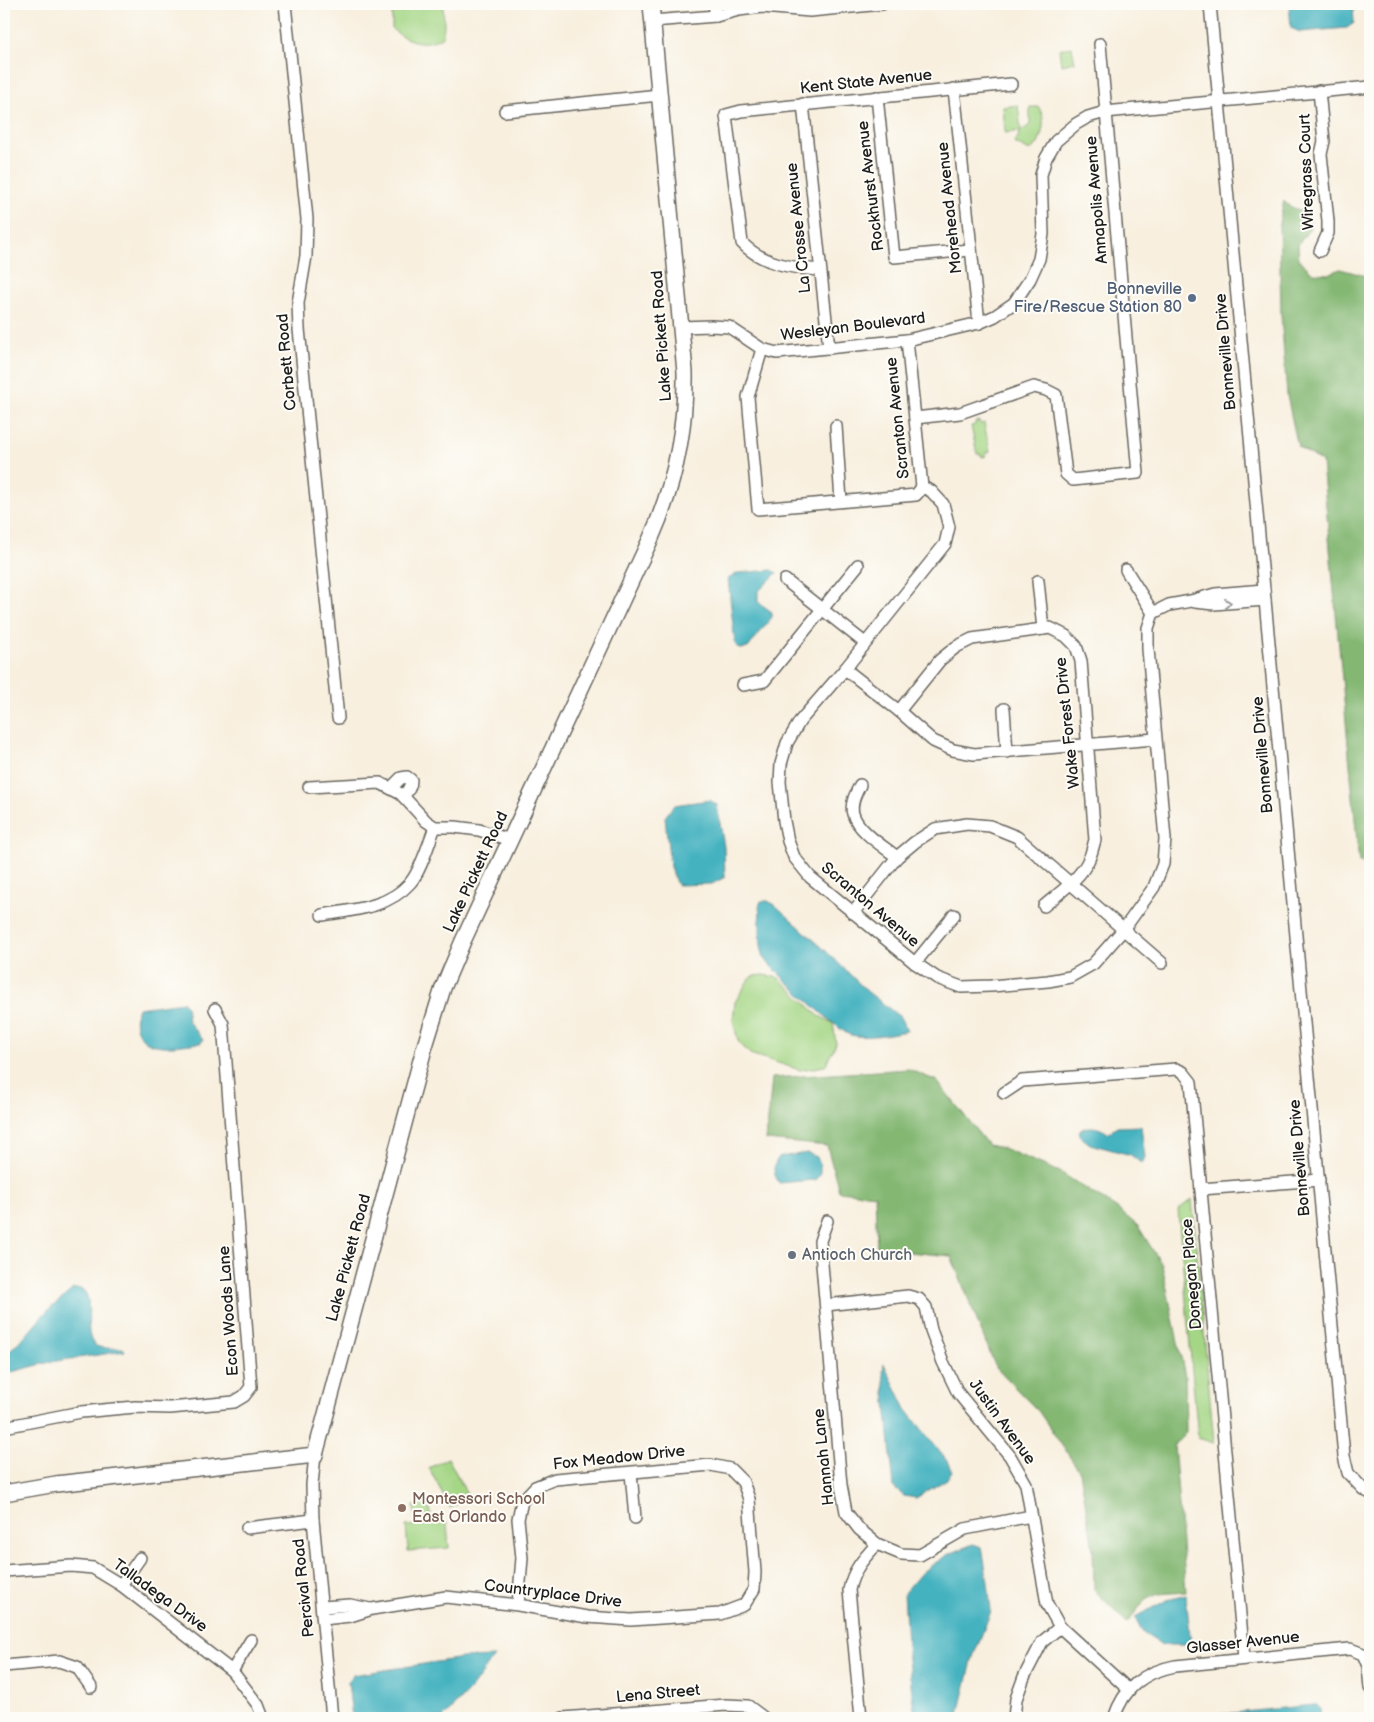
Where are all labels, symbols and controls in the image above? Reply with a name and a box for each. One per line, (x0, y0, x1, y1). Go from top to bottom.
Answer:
street label: Kent State Avenue (799, 66, 933, 98)
street label: Wiregrass Court (1295, 113, 1319, 231)
street label: Rockhurst Avenue (854, 119, 888, 252)
street label: Annapolis Avenue (1082, 135, 1112, 265)
street label: Morehead Avenue (934, 141, 966, 275)
street label: La Crosse Avenue (783, 161, 815, 294)
street label: Lake Pickett Road (648, 270, 676, 402)
place label: Bonneville Fire/Rescue Station 80 (1014, 280, 1182, 317)
marker: Bonneville Fire/Rescue Station 80 (1186, 292, 1198, 304)
street label: Bonneville Drive (1211, 292, 1241, 411)
street label: Wesleyan Boulevard (779, 309, 927, 345)
street label: Corbett Road (273, 313, 301, 411)
street label: Scranton Avenue (882, 356, 914, 480)
one-way arrow (1224, 598, 1232, 609)
street label: Wake Forest Drive (1052, 656, 1084, 790)
street label: Bonneville Drive (1248, 695, 1278, 814)
street label: Lake Pickett Road (440, 808, 512, 936)
street label: Scranton Avenue (817, 858, 923, 952)
street label: Bonneville Drive (1285, 1098, 1315, 1217)
street label: Lake Pickett Road (323, 1192, 375, 1324)
street label: Donegan Place (1178, 1217, 1206, 1330)
street label: Econ Woods Lane (215, 1245, 243, 1377)
place label: Antioch Church (802, 1246, 912, 1265)
marker: Antioch Church (786, 1249, 798, 1261)
street label: Justin Avenue (965, 1376, 1040, 1469)
street label: Hannah Lane (809, 1407, 839, 1506)
street label: Fox Meadow Drive (552, 1442, 686, 1474)
place label: Montessori School East Orlando (412, 1490, 545, 1527)
marker: Montessori School East Orlando (396, 1502, 408, 1514)
street label: Percival Road (289, 1538, 319, 1638)
street label: Talladega Drive (109, 1555, 211, 1637)
street label: Countryplace Drive (483, 1576, 623, 1612)
street label: Glasser Avenue (1185, 1628, 1301, 1658)
street label: Lena Street (615, 1681, 701, 1707)

